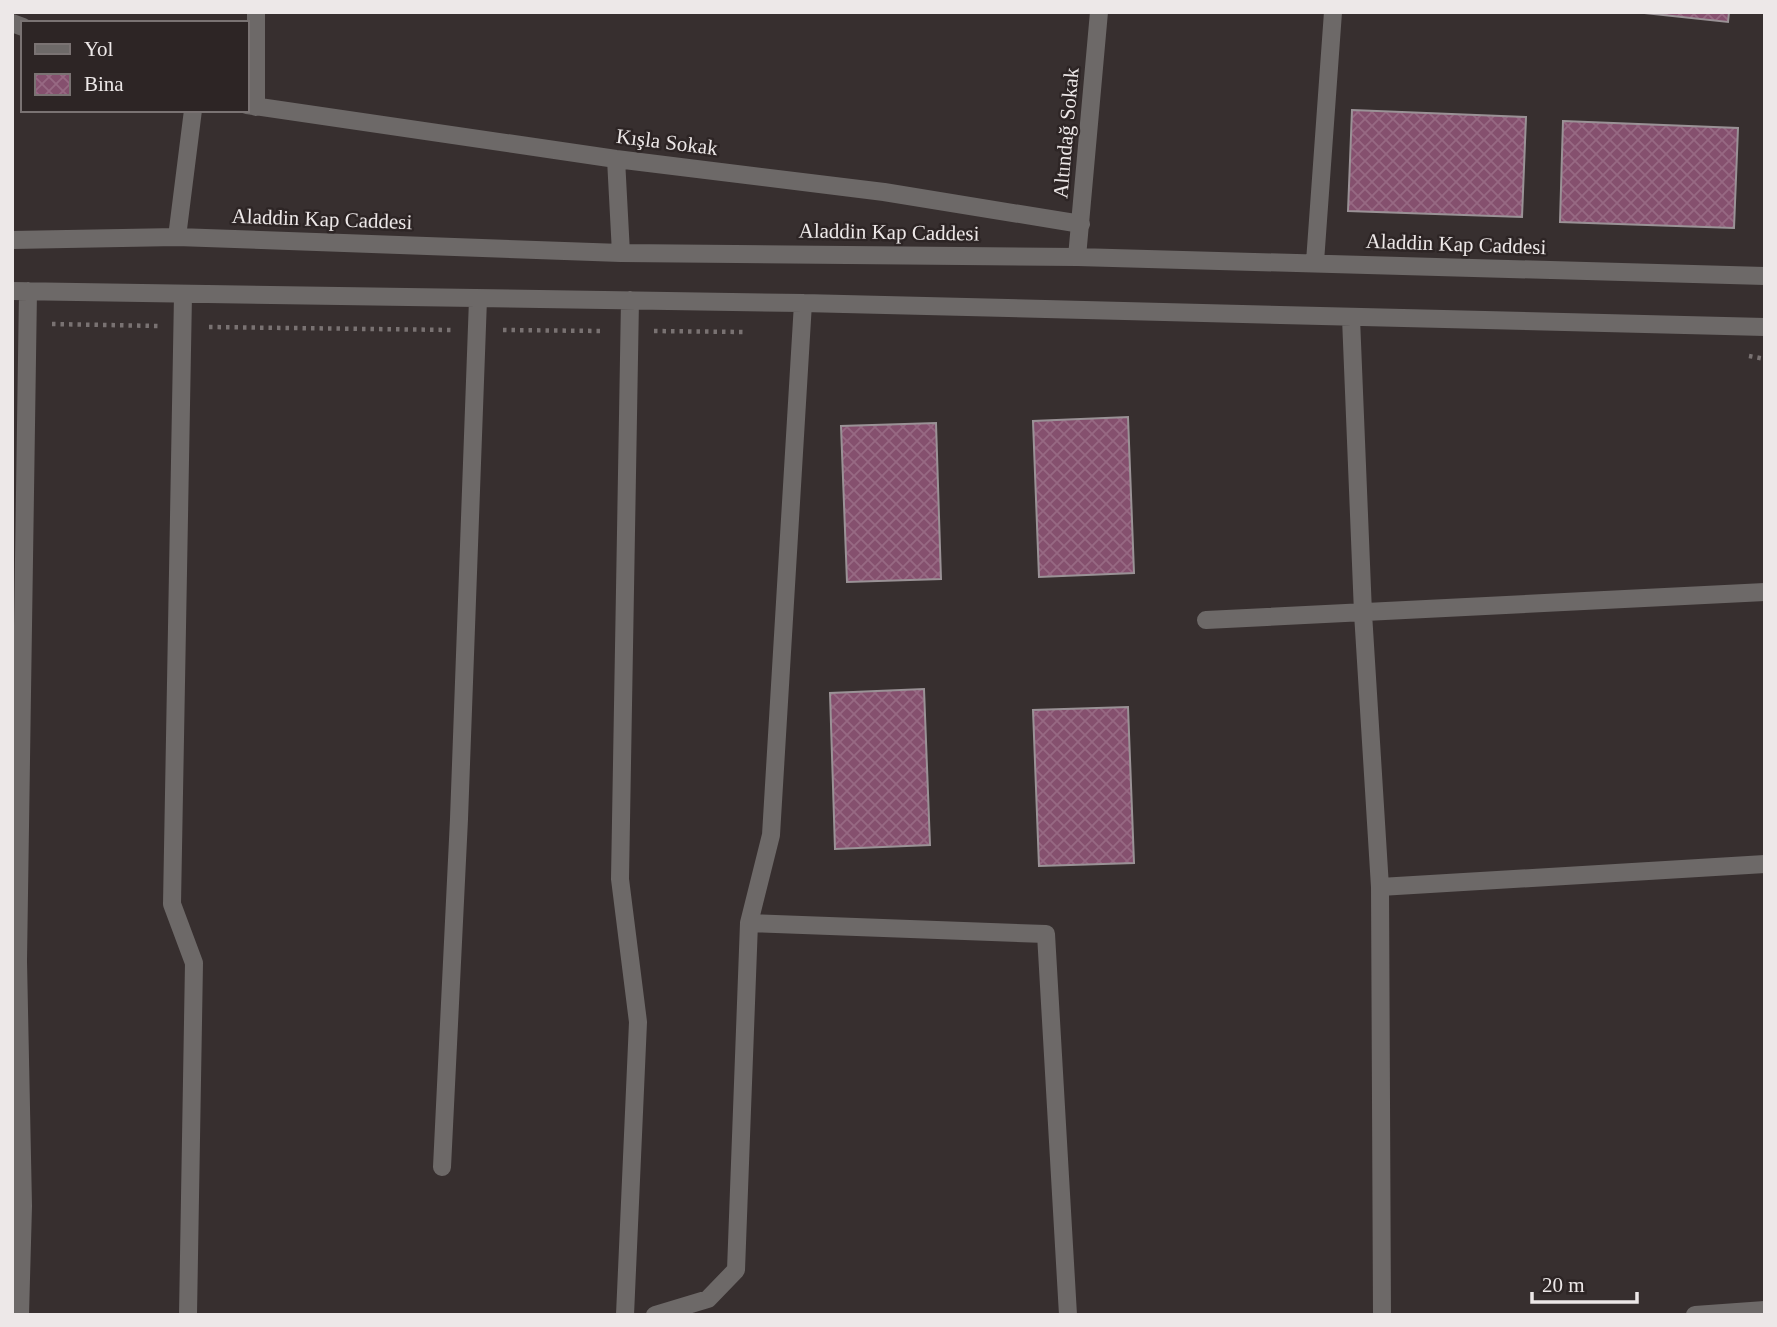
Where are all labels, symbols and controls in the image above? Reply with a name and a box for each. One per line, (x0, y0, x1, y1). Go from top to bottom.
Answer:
legend (21, 21, 248, 112)
text: Yol (84, 37, 114, 61)
street label: Altındağ Sokak (1048, 66, 1084, 199)
text: Bina (84, 72, 124, 96)
street label: Kışla Sokak (615, 124, 720, 160)
street label: Aladdin Kap Caddesi (231, 204, 413, 234)
street label: Aladdin Kap Caddesi (798, 218, 980, 246)
street label: Aladdin Kap Caddesi (1365, 229, 1547, 259)
scale bar (1532, 1260, 1637, 1304)
text: 20 m (1542, 1273, 1585, 1297)

